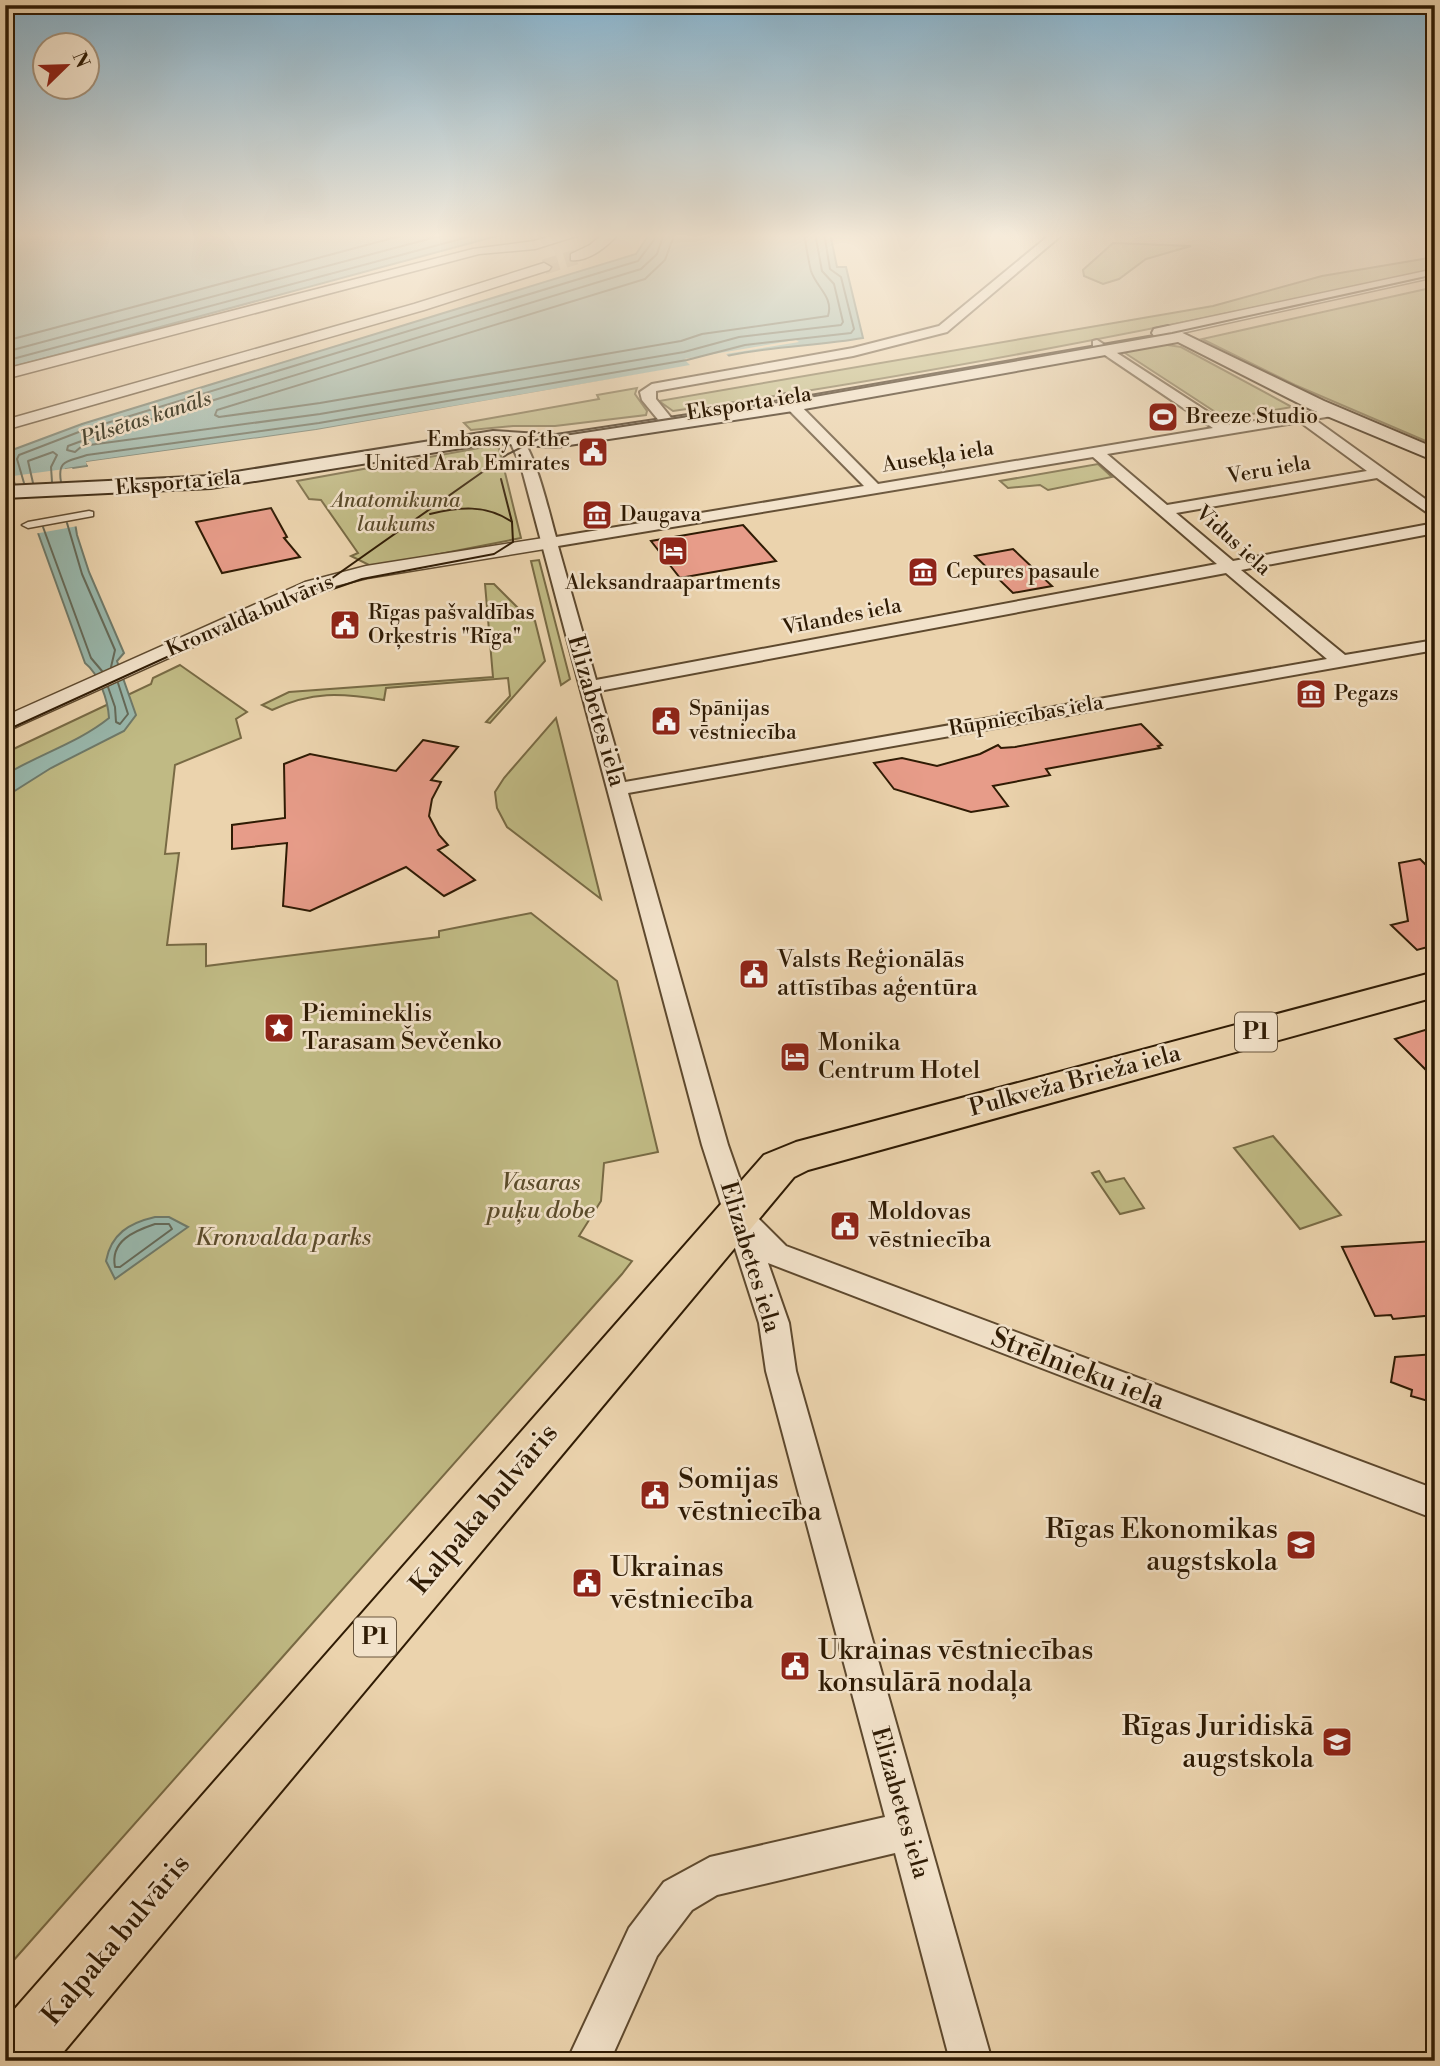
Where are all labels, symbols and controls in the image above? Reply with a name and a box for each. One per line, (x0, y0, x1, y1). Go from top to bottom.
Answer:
north arrow (32, 32, 102, 102)
text: N (67, 48, 95, 71)
street label: Eksporta iela (685, 381, 814, 427)
water label: Pilsētas kanāls (76, 386, 215, 453)
sports icon: Breeze Studio (1146, 400, 1180, 434)
place label: Breeze Studio (1185, 404, 1318, 430)
place label: Embassy of the United Arab Emirates (365, 427, 570, 477)
public building icon: Embassy of the United Arab Emirates (576, 435, 610, 469)
street label: Ausekļa iela (879, 435, 996, 479)
street label: Veru iela (1224, 450, 1313, 490)
street label: Eksporta iela (114, 465, 242, 501)
park label: Anatomikuma laukums (330, 488, 461, 538)
museum icon: Daugava (580, 498, 614, 532)
street label: Vidus iela (1189, 500, 1276, 582)
place label: Daugava (620, 502, 702, 528)
hotel icon: Aleksandraapartments (656, 534, 690, 568)
museum icon: Cepures pasaule (906, 555, 940, 589)
place label: Cepures pasaule (946, 559, 1100, 585)
street label: Kronvalda bulvāris (162, 569, 338, 663)
place label: Aleksandraapartments (564, 570, 781, 596)
street label: Vīlandes iela (779, 593, 904, 641)
place label: Rīgas pašvaldības Orķestris "Rīga" (368, 600, 535, 650)
public building icon: Rīgas pašvaldības Orķestris "Rīga" (328, 608, 362, 642)
street label: Elizabetes iela (560, 632, 632, 791)
museum icon: Pegazs (1294, 677, 1328, 711)
place label: Pegazs (1334, 681, 1398, 707)
street label: Rūpniecības iela (947, 690, 1106, 742)
place label: Spānijas vēstniecība (688, 696, 797, 746)
public building icon: Spānijas vēstniecība (649, 704, 683, 738)
place label: Valsts Reģionālās attīstības aģentūra (776, 945, 979, 1003)
public building icon: Valsts Reģionālās attīstības aģentūra (737, 957, 771, 991)
place label: Piemineklis Tarasam Ševčenko (302, 999, 502, 1057)
place icon: Piemineklis Tarasam Ševčenko (262, 1011, 296, 1045)
road number: P1 (1235, 1012, 1277, 1051)
place label: Monika Centrum Hotel (818, 1028, 980, 1086)
street label: Pulkveža Brieža iela (966, 1038, 1185, 1124)
hotel icon: Monika Centrum Hotel (778, 1040, 812, 1074)
park label: Vasaras puķu dobe (484, 1168, 595, 1226)
street label: Elizabetes iela (713, 1178, 787, 1337)
place label: Moldovas vēstniecība (867, 1197, 992, 1255)
public building icon: Moldovas vēstniecība (828, 1209, 862, 1243)
park label: Kronvalda parks (195, 1223, 371, 1253)
street label: Strēlnieku iela (986, 1320, 1171, 1418)
street label: Kalpaka bulvāris (402, 1416, 566, 1602)
place label: Somijas vēstniecība (677, 1462, 822, 1529)
public building icon: Somijas vēstniecība (638, 1478, 672, 1512)
place label: Rīgas Ekonomikas augstskola (1045, 1512, 1279, 1579)
school or university icon: Rīgas Ekonomikas augstskola (1284, 1528, 1318, 1562)
place label: Ukrainas vēstniecība (609, 1550, 754, 1617)
public building icon: Ukrainas vēstniecība (570, 1566, 604, 1600)
road number: P1 (354, 1618, 396, 1656)
place label: Ukrainas vēstniecības konsulārā nodaļa (818, 1633, 1093, 1700)
public building icon: Ukrainas vēstniecības konsulārā nodaļa (778, 1649, 812, 1683)
place label: Rīgas Juridiskā augstskola (1122, 1709, 1315, 1776)
street label: Elizabetes iela (864, 1724, 936, 1883)
school or university icon: Rīgas Juridiskā augstskola (1320, 1725, 1354, 1759)
street label: Kalpaka bulvāris (34, 1847, 198, 2033)

